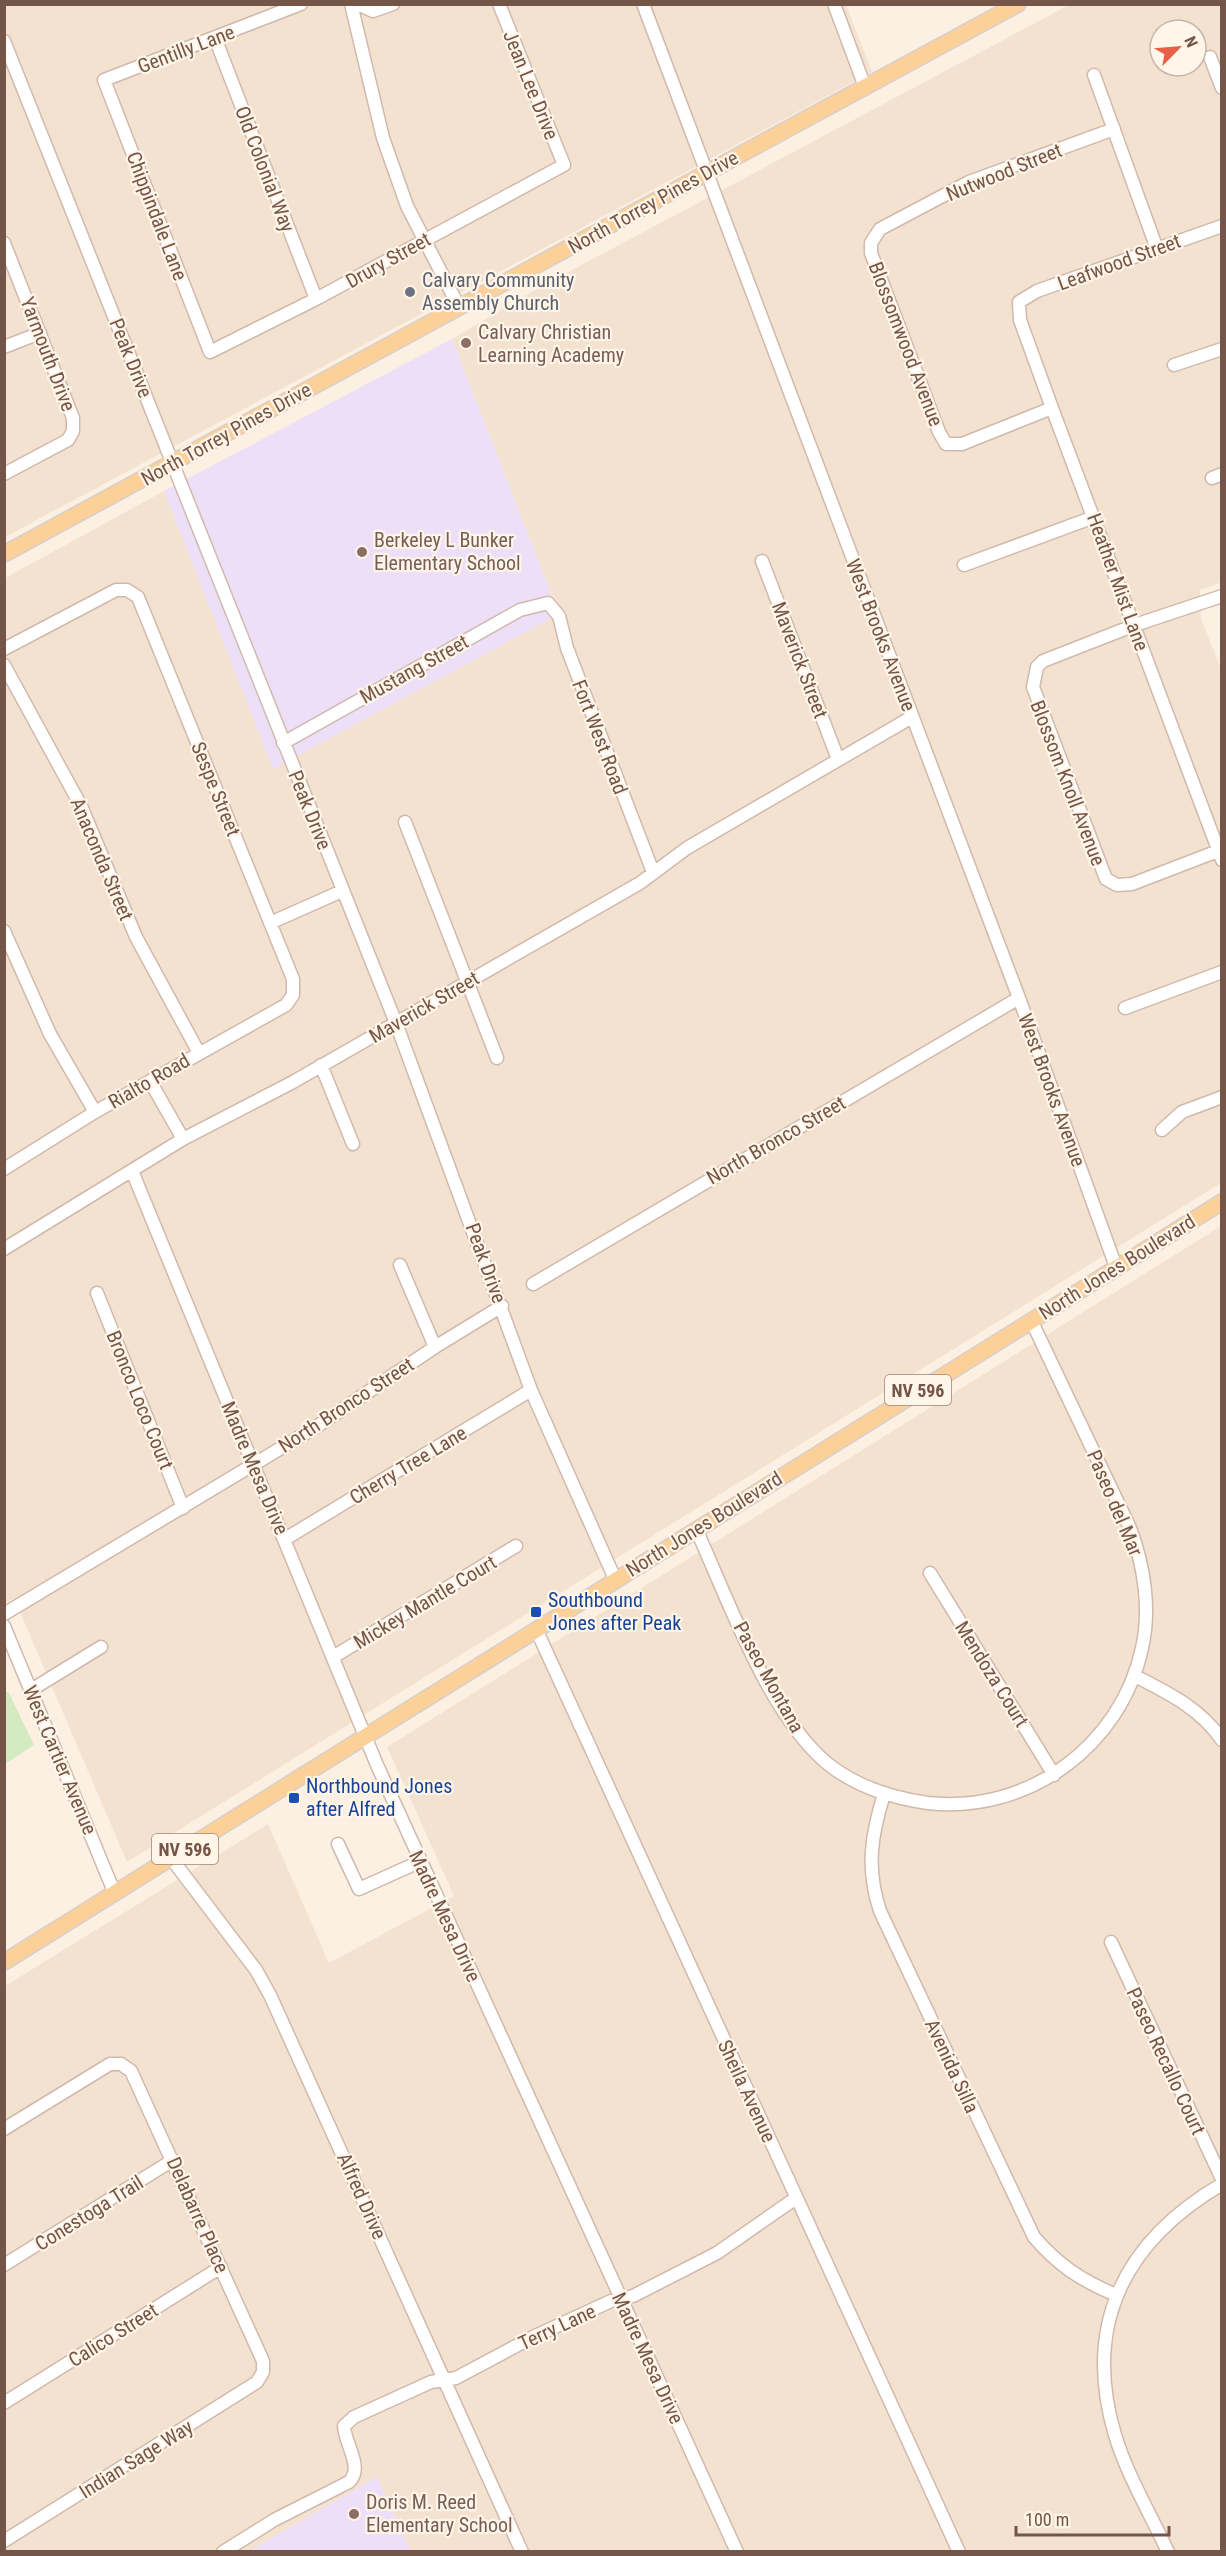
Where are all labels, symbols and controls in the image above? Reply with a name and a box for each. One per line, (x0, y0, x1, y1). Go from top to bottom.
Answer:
north arrow (1148, 18, 1208, 78)
street label: Gentilly Lane (134, 20, 238, 78)
street label: Jean Lee Drive (498, 27, 564, 143)
text: N (1180, 33, 1202, 50)
street label: Old Colonial Way (230, 103, 300, 235)
street label: Nutwood Street (943, 138, 1065, 206)
street label: North Torrey Pines Drive (564, 145, 742, 259)
street label: Chippindale Lane (121, 148, 193, 284)
street label: Drury Street (341, 227, 435, 293)
street label: Leafwood Street (1054, 229, 1184, 295)
street label: Blossomwood Avenue (864, 258, 948, 430)
place label: Calvary Community Assembly Church (422, 268, 574, 315)
marker: Calvary Community Assembly Church (403, 285, 417, 299)
street label: Yarmouth Drive (15, 294, 81, 414)
street label: Peak Drive (104, 315, 158, 401)
place label: Calvary Christian Learning Academy (478, 320, 624, 367)
marker: Calvary Christian Learning Academy (459, 336, 473, 350)
street label: North Torrey Pines Drive (137, 377, 315, 491)
street label: Heather Mist Lane (1082, 510, 1154, 654)
place label: Berkeley L Bunker Elementary School (374, 528, 521, 575)
marker: Berkeley L Bunker Elementary School (355, 545, 369, 559)
street label: West Brooks Avenue (841, 555, 921, 715)
street label: Maverick Street (767, 598, 833, 722)
street label: Mustang Street (356, 629, 473, 709)
street label: Fort West Road (567, 676, 633, 798)
street label: Blossom Knoll Avenue (1025, 697, 1111, 869)
street label: Sespe Street (186, 738, 246, 840)
street label: Peak Drive (283, 767, 337, 853)
street label: Anaconda Street (65, 794, 139, 924)
street label: Maverick Street (365, 966, 483, 1048)
street label: West Brooks Avenue (1013, 1010, 1091, 1170)
street label: Rialto Road (104, 1048, 194, 1114)
street label: North Bronco Street (702, 1090, 850, 1190)
street label: North Jones Boulevard (1034, 1209, 1200, 1325)
street label: Peak Drive (460, 1220, 512, 1306)
street label: Bronco Loco Court (101, 1327, 179, 1473)
street label: North Bronco Street (274, 1352, 418, 1458)
road number: NV 596 (885, 1375, 951, 1405)
street label: Madre Mesa Drive (216, 1398, 294, 1538)
street label: Cherry Tree Lane (345, 1421, 471, 1509)
street label: Paseo del Mar (1082, 1446, 1148, 1560)
street label: North Jones Boulevard (621, 1466, 787, 1582)
street label: Mickey Mantle Court (349, 1550, 501, 1654)
place label: Southbound Jones after Peak (548, 1588, 681, 1635)
marker: Southbound Jones after Peak (529, 1605, 543, 1619)
street label: Paseo Montana (729, 1617, 809, 1737)
street label: Mendoza Court (950, 1617, 1034, 1732)
street label: West Cartier Avenue (18, 1682, 102, 1838)
place label: Northbound Jones after Alfred (306, 1774, 452, 1821)
marker: Northbound Jones after Alfred (287, 1791, 301, 1805)
road number: NV 596 (152, 1834, 218, 1864)
street label: Madre Mesa Drive (404, 1847, 486, 1985)
street label: Paseo Recallo Court (1121, 1983, 1211, 2139)
street label: Avenida Silla (920, 2015, 984, 2117)
street label: Sheila Avenue (713, 2036, 781, 2146)
street label: Alfred Drive (332, 2149, 392, 2243)
street label: Delabarre Place (162, 2153, 234, 2277)
street label: Conestoga Trail (30, 2170, 148, 2256)
street label: Madre Mesa Drive (607, 2289, 689, 2427)
street label: Calico Street (64, 2298, 162, 2372)
street label: Terry Lane (515, 2299, 599, 2355)
street label: Indian Sage Way (75, 2415, 197, 2503)
place label: Doris M. Reed Elementary School (366, 2490, 513, 2537)
scale bar (1016, 2499, 1169, 2537)
marker: Doris M. Reed Elementary School (347, 2507, 361, 2521)
text: 100 m (1025, 2509, 1069, 2530)

